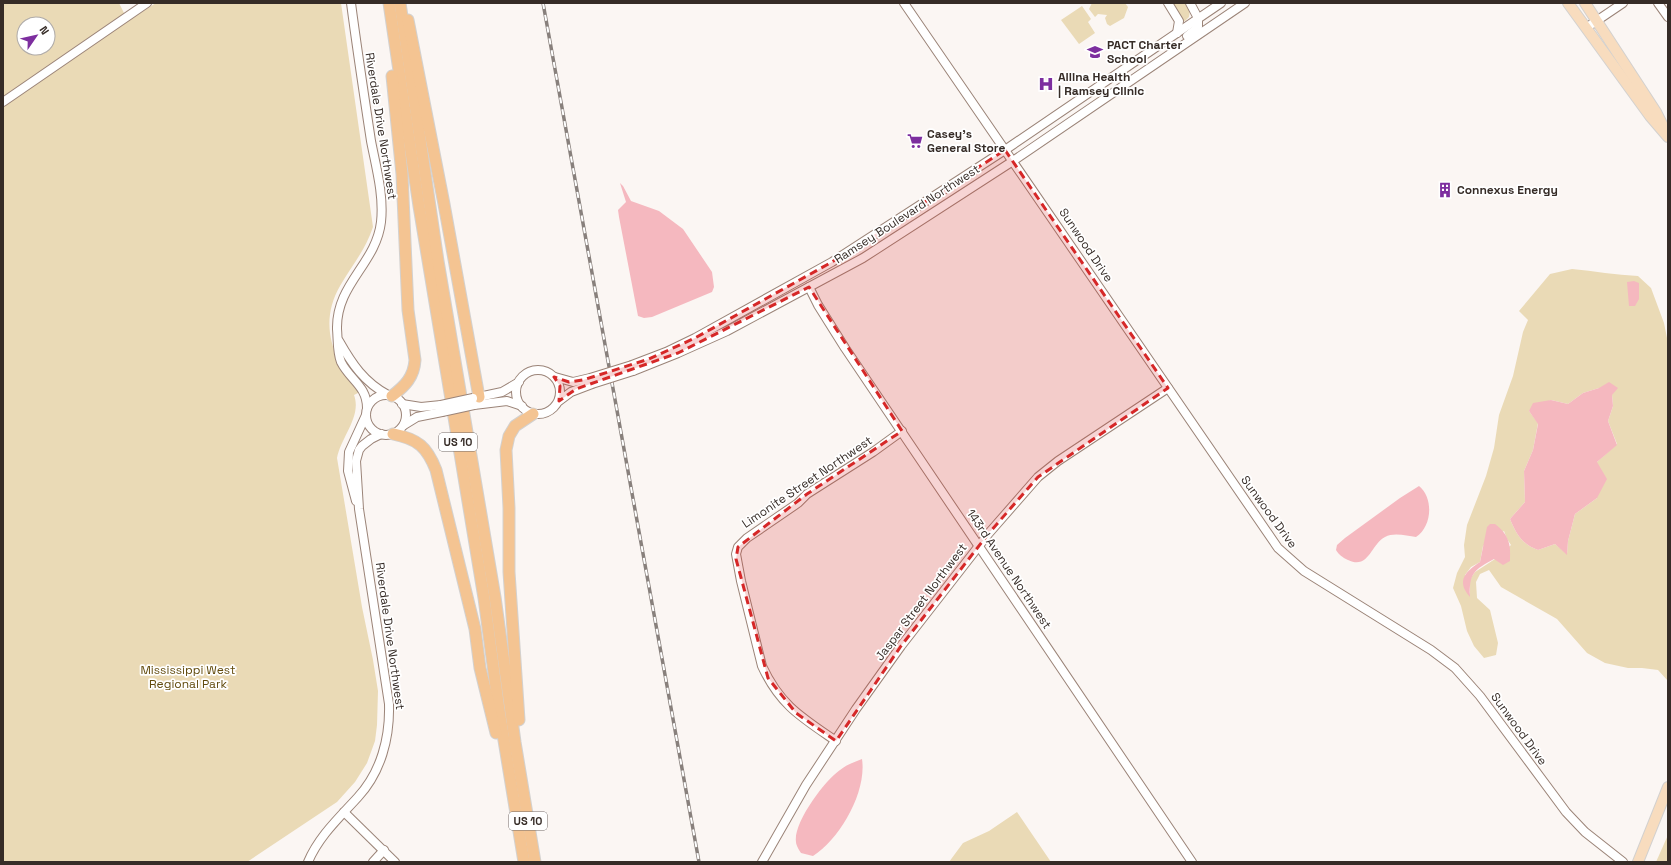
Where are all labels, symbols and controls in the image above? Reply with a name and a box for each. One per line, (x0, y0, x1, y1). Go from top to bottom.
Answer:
north arrow (16, 16, 56, 56)
text: N (36, 23, 52, 37)
place label: PACT Charter School (1107, 37, 1182, 67)
school or university icon: PACT Charter School (1086, 43, 1104, 61)
street label: Riverdale Drive Northwest (361, 51, 401, 201)
place label: Allina Health | Ramsey Clinic (1058, 69, 1144, 99)
hospital icon: Allina Health | Ramsey Clinic (1037, 75, 1055, 93)
place label: Casey's General Store (927, 126, 1005, 156)
supermarket icon: Casey's General Store (906, 132, 924, 150)
street label: Ramsey Boulevard Northwest (831, 161, 983, 267)
building icon: Connexus Energy (1436, 181, 1454, 199)
place label: Connexus Energy (1457, 182, 1558, 198)
street label: Sunwood Drive (1055, 205, 1117, 285)
street label: Limonite Street Northwest (739, 432, 875, 532)
road number: US 10 (439, 433, 477, 451)
street label: Sunwood Drive (1237, 473, 1301, 551)
street label: 143rd Avenue Northwest (963, 506, 1055, 632)
street label: Jaspar Street Northwest (872, 540, 970, 664)
street label: Riverdale Drive Northwest (372, 561, 408, 711)
park label: Mississippi West Regional Park (140, 662, 236, 692)
street label: Sunwood Drive (1487, 690, 1551, 768)
road number: US 10 (509, 812, 547, 830)

